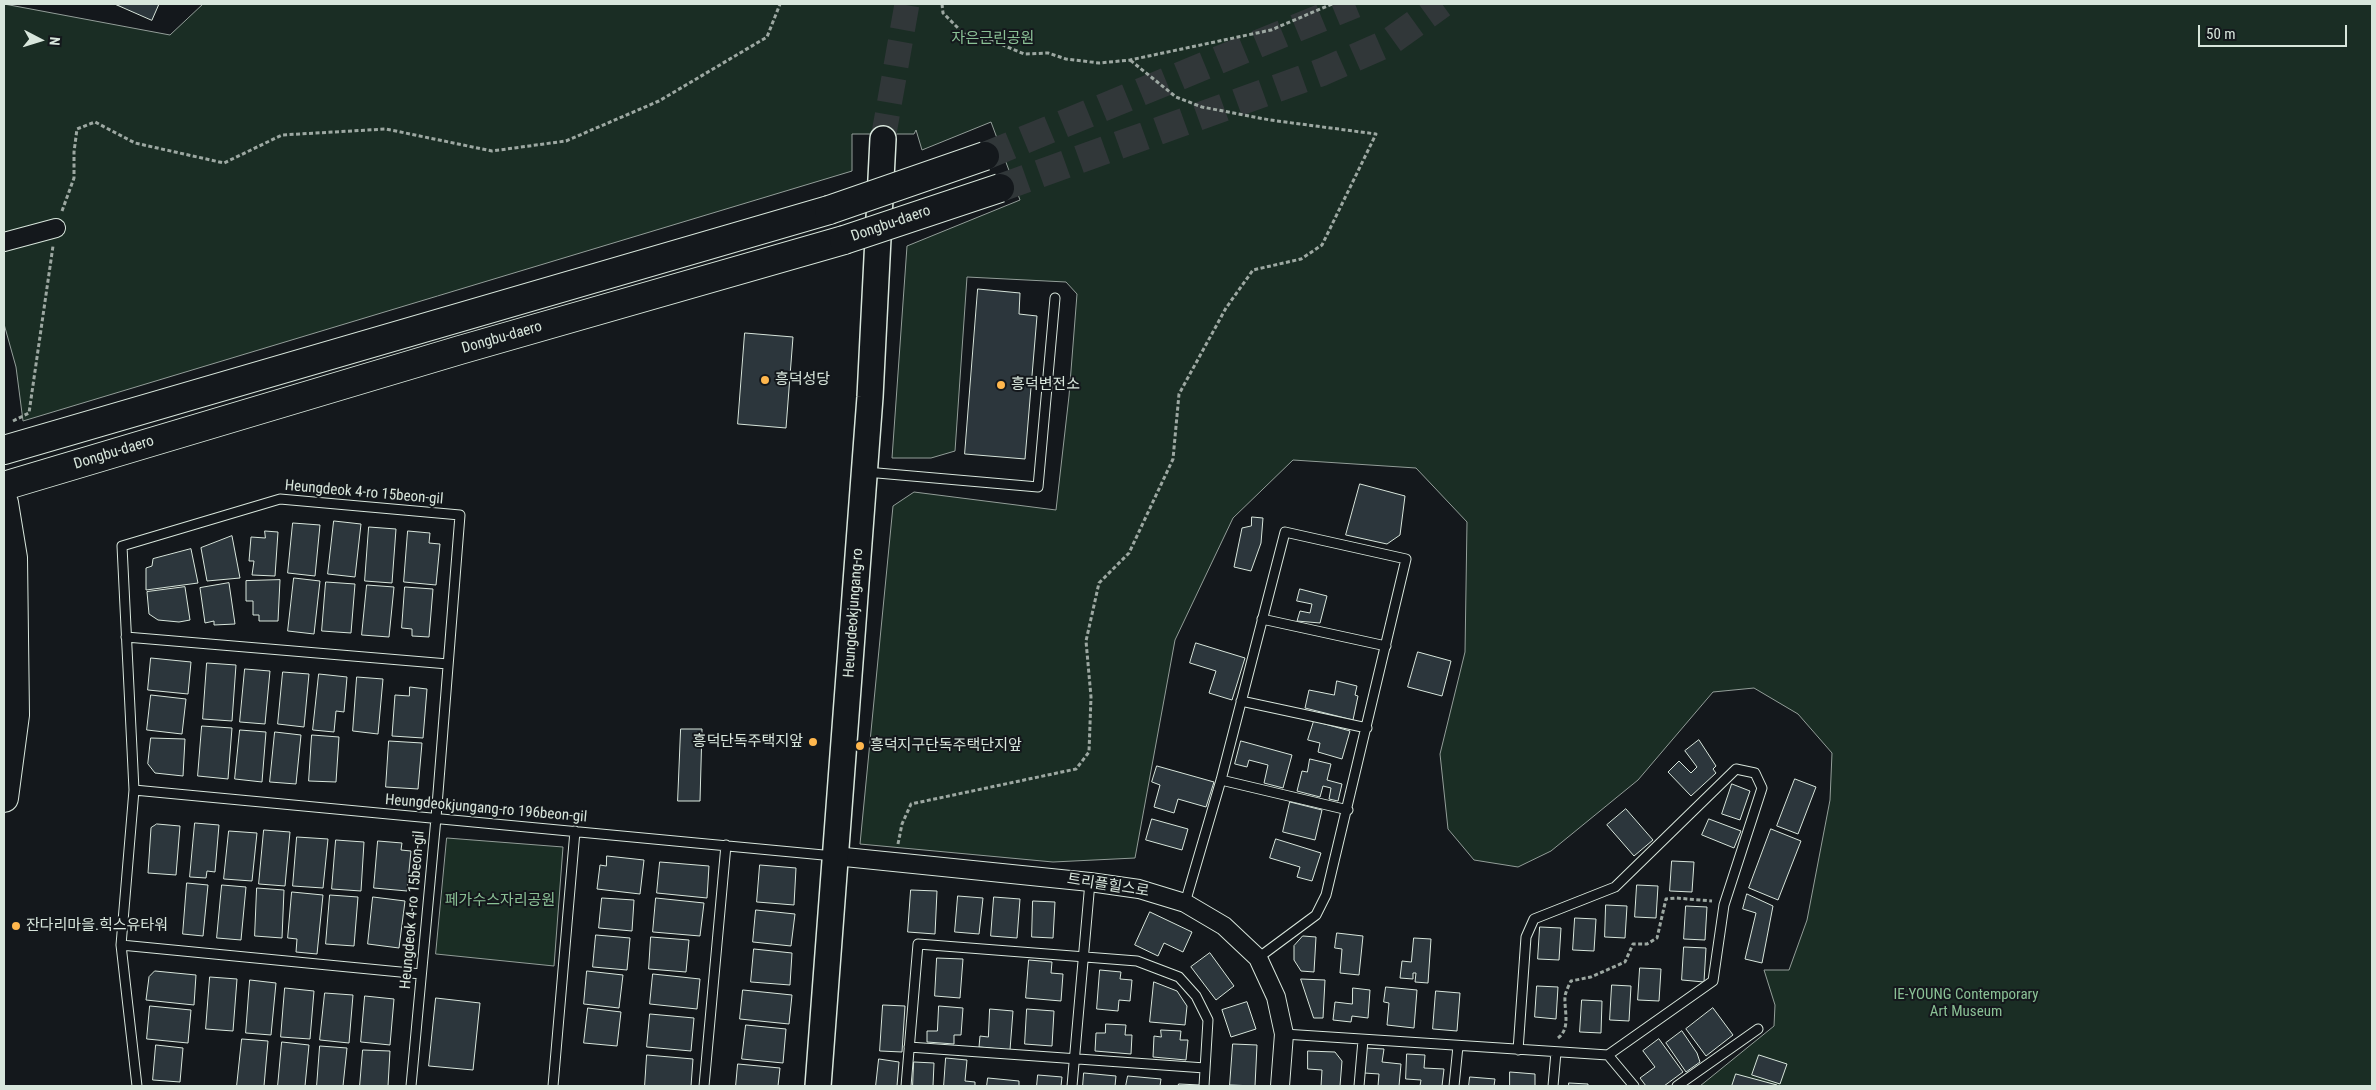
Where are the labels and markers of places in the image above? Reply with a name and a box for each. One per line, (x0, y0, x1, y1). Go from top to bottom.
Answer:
place label: 흥덕성당 (775, 371, 830, 389)
marker: 흥덕성당 (759, 374, 771, 386)
place label: 흥덕변전소 (1011, 376, 1080, 394)
marker: 흥덕변전소 (995, 379, 1007, 391)
place label: 흥덕단독주택지앞 (693, 733, 803, 751)
marker: 흥덕단독주택지앞 (807, 736, 819, 748)
place label: 흥덕지구단독주택단지앞 (870, 737, 1022, 755)
marker: 흥덕지구단독주택단지앞 (854, 740, 866, 752)
place label: 잔다리마을.힉스유타워 (26, 917, 168, 935)
marker: 잔다리마을.힉스유타워 (10, 920, 22, 932)

